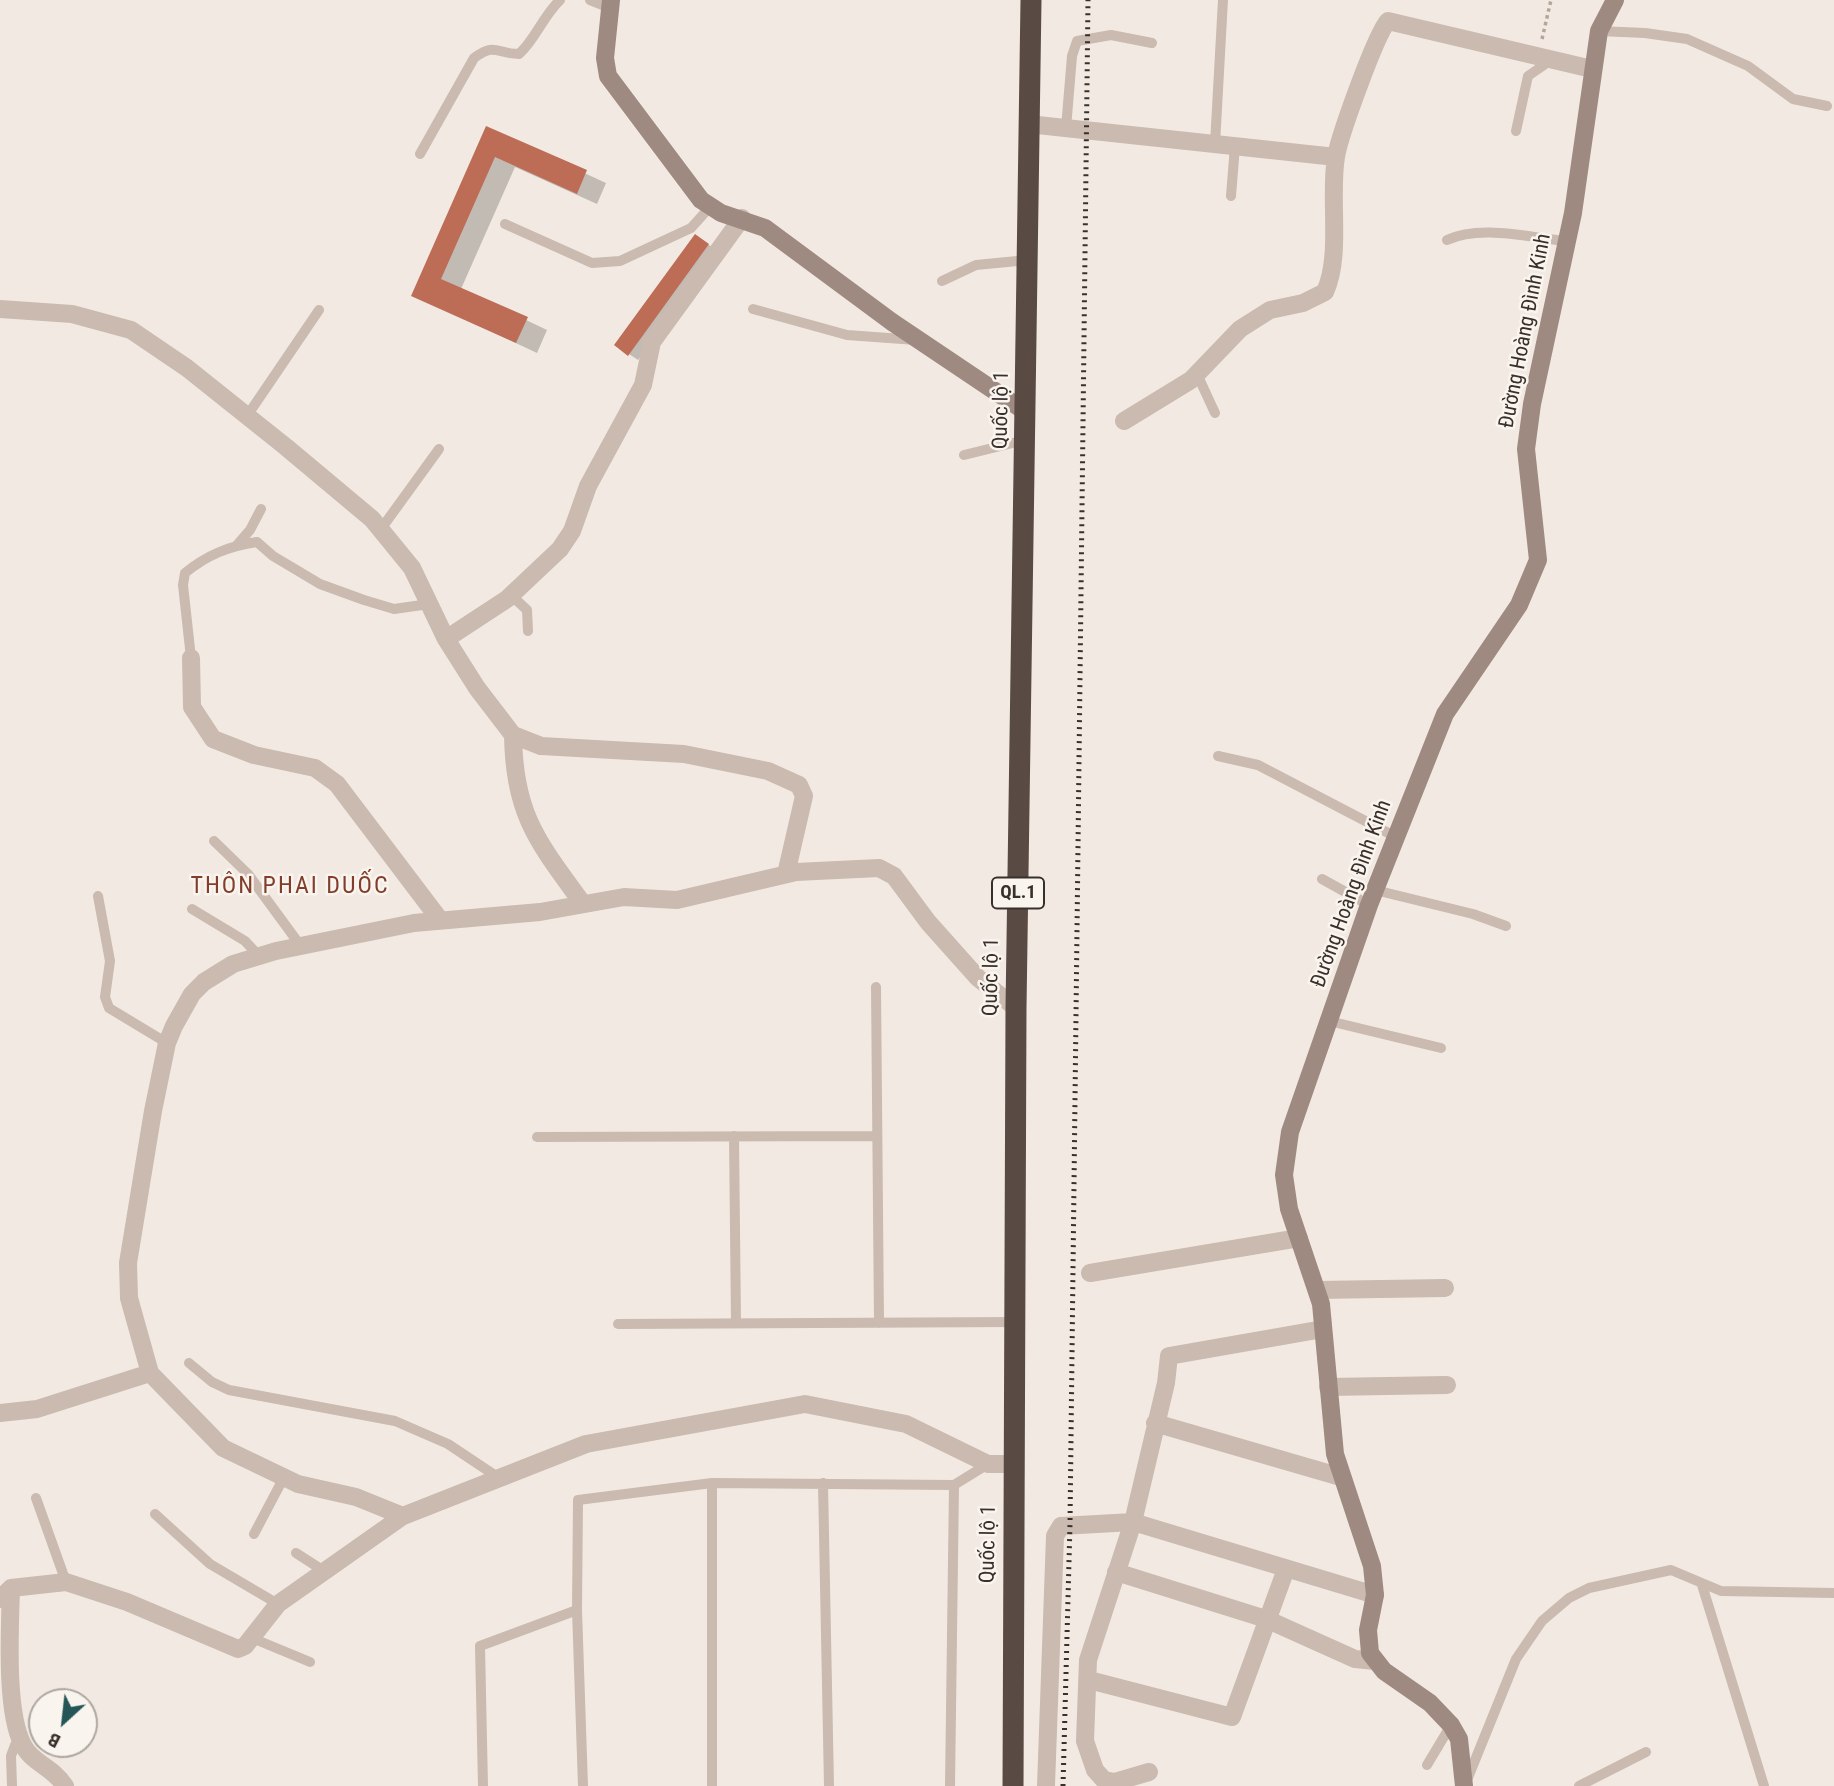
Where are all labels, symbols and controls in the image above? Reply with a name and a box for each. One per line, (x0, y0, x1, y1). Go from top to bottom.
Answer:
street label: Đường Hoàng Đình Kinh (1495, 232, 1557, 430)
street label: Quốc lộ 1 (989, 371, 1015, 449)
street label: Đường Hoàng Đình Kinh (1306, 797, 1398, 991)
district label: THÔN PHAI DUỐC (192, 873, 388, 901)
road number: QL.1 (992, 878, 1044, 908)
street label: Quốc lộ 1 (979, 938, 1005, 1016)
street label: Quốc lộ 1 (976, 1505, 1002, 1583)
north arrow (28, 1688, 98, 1758)
text: B (44, 1728, 64, 1753)

